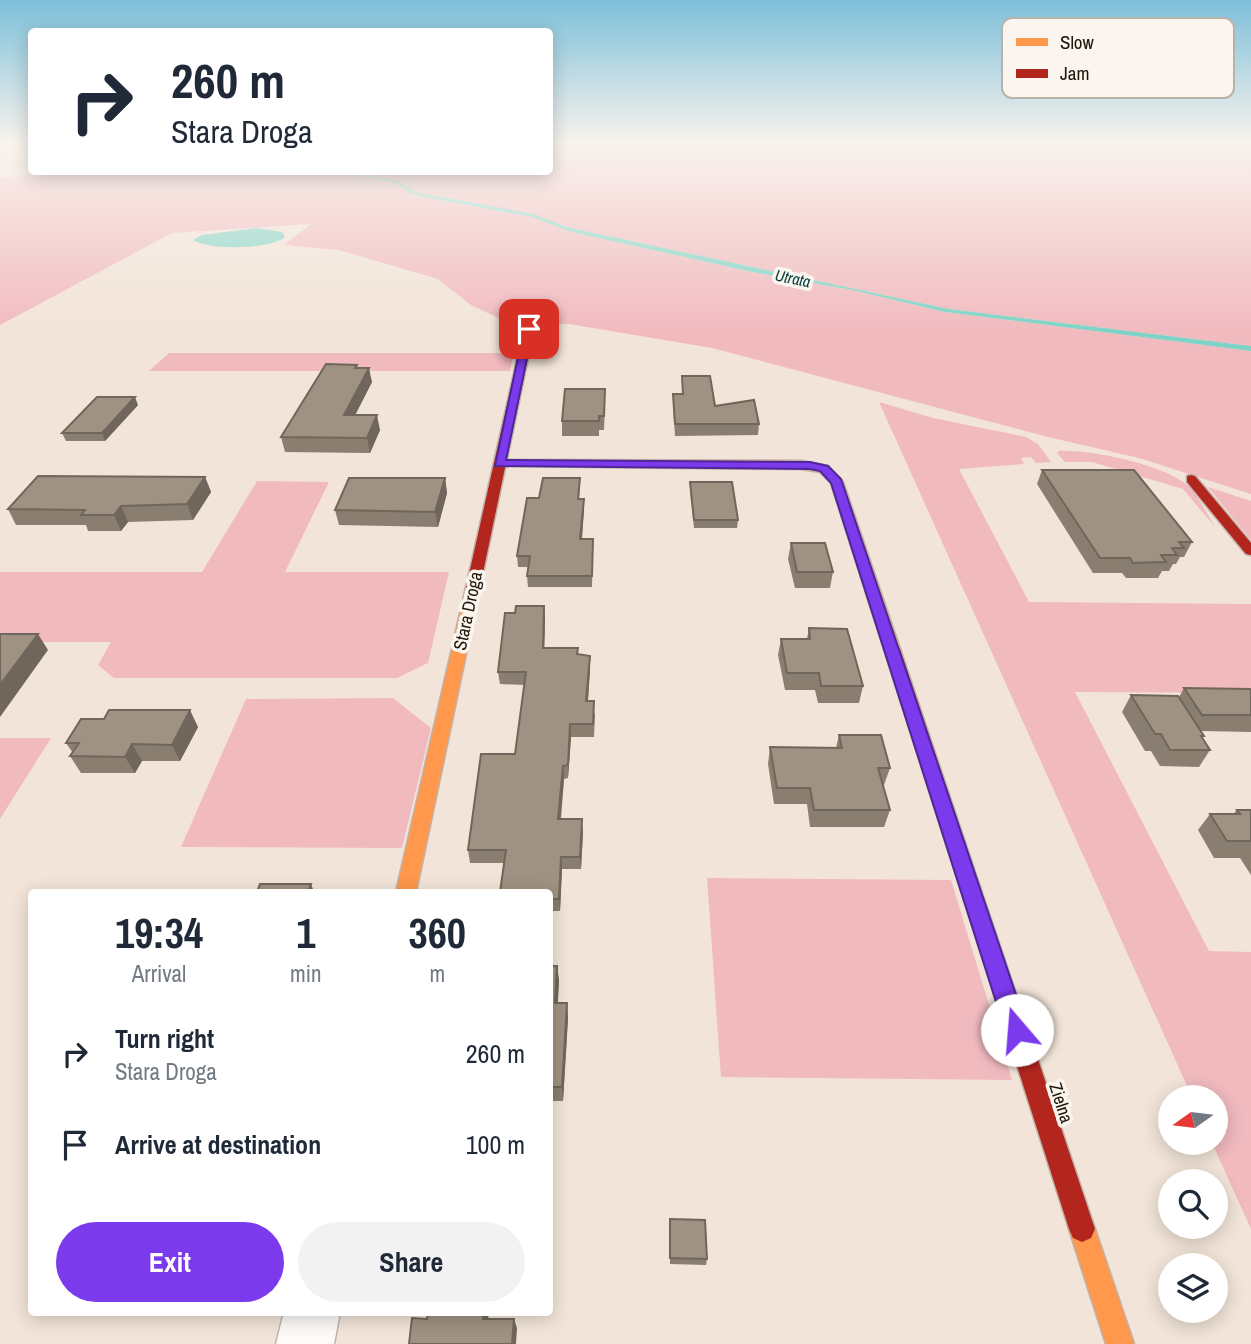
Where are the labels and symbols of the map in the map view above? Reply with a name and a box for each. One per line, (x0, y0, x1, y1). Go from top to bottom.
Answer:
legend (1002, 18, 1234, 98)
text: Slow (1060, 29, 1095, 55)
text: Jam (1060, 60, 1089, 86)
water label: Utrata (773, 264, 813, 292)
pin (499, 299, 559, 359)
street label: Stara Droga (447, 569, 488, 652)
position arrow (980, 993, 1054, 1067)
street label: Zielna (1043, 1079, 1080, 1126)
north arrow (1158, 1085, 1228, 1155)

